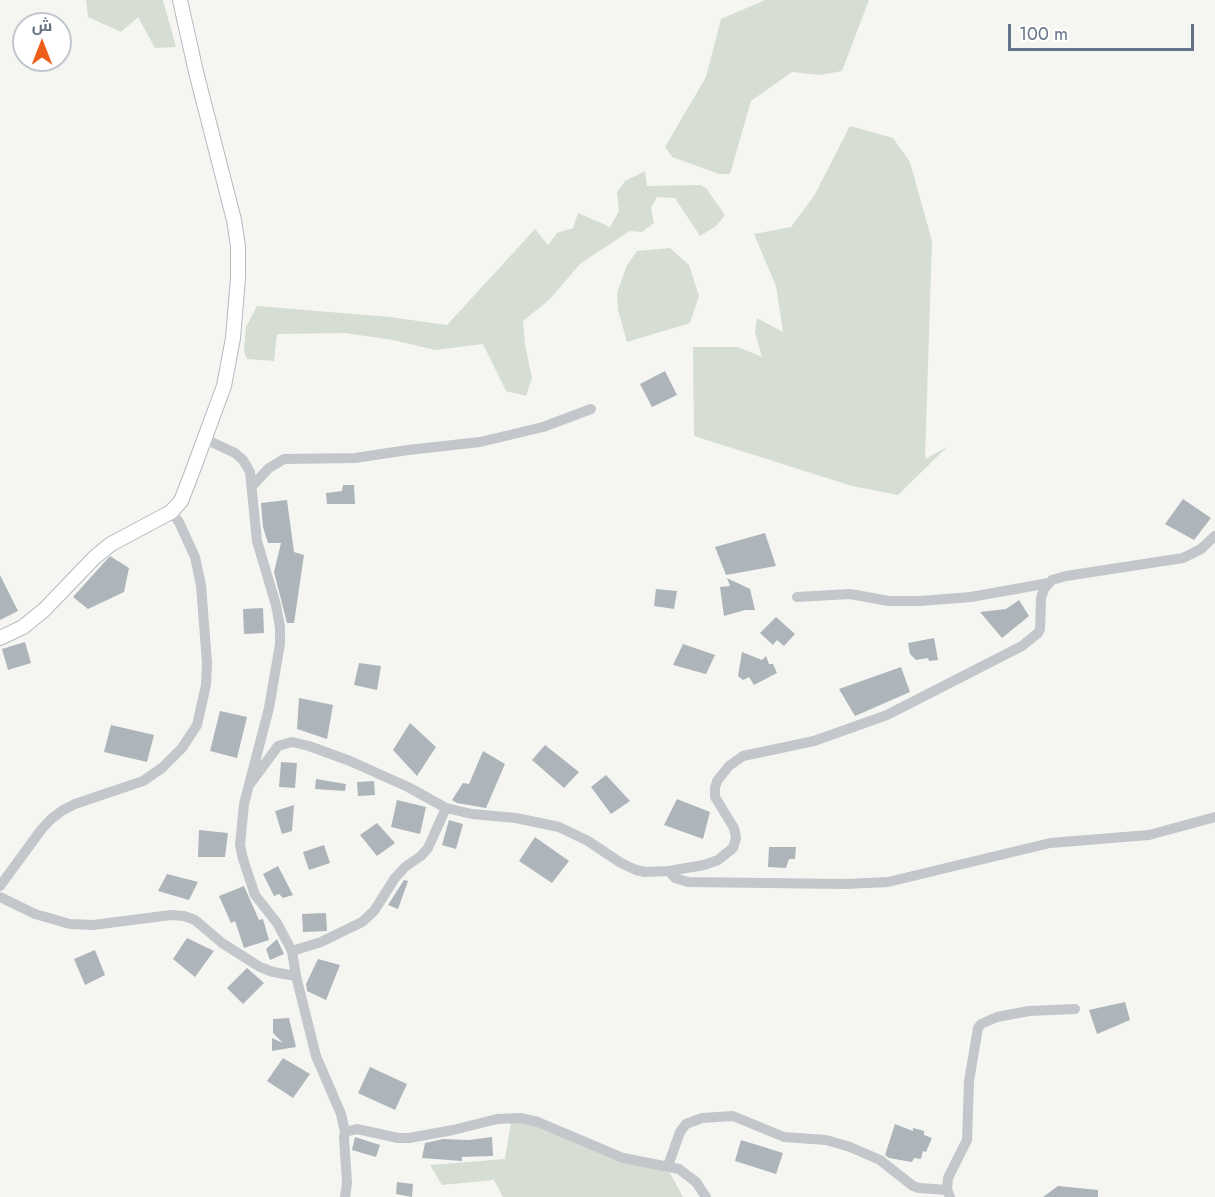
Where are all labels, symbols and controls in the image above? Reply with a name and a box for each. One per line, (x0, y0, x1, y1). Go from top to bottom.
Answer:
north arrow (12, 12, 72, 72)
scale bar (1011, 12, 1197, 50)
text: ش (32, 14, 52, 37)
text: 100 m (1019, 21, 1068, 47)

